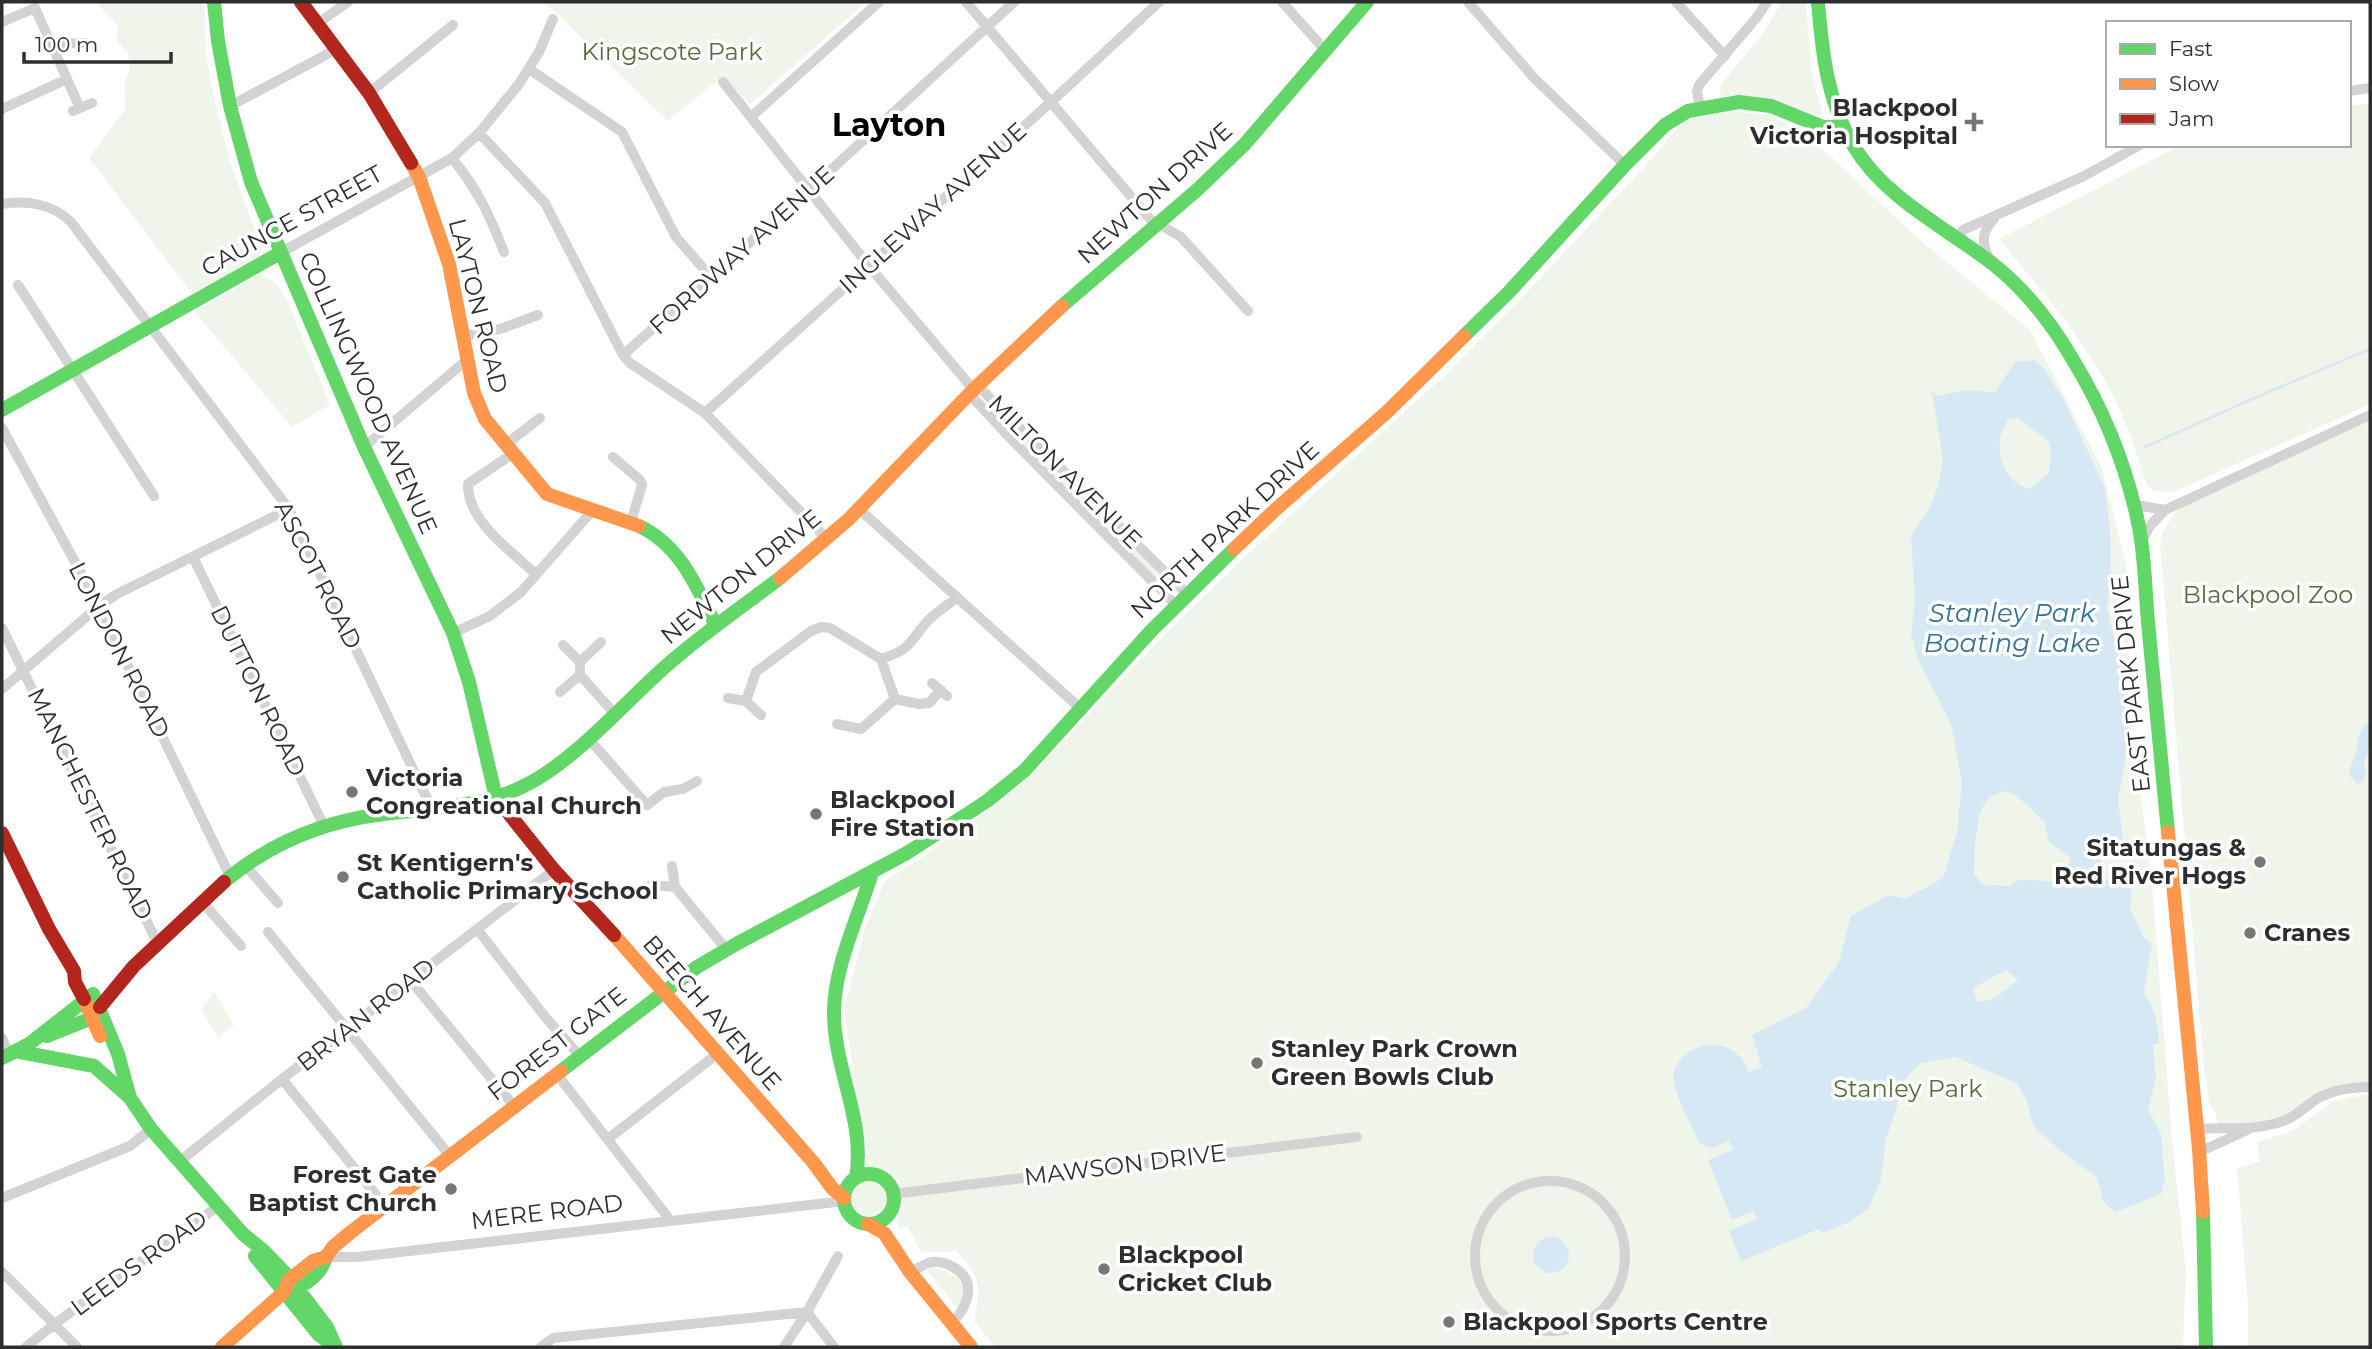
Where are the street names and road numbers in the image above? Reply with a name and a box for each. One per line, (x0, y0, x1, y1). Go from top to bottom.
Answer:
street label: INGLEWAY AVENUE (833, 116, 1032, 299)
street label: NEWTON DRIVE (1071, 116, 1238, 270)
street label: CAUNCE STREET (196, 159, 388, 282)
street label: FORDWAY AVENUE (643, 159, 840, 340)
street label: LAYTON ROAD (443, 215, 514, 396)
street label: COLLINGWOOD AVENUE (293, 247, 444, 538)
street label: MILTON AVENUE (983, 389, 1148, 554)
street label: NORTH PARK DRIVE (1124, 435, 1325, 624)
street label: ASCOT ROAD (269, 496, 368, 654)
street label: NEWTON DRIVE (655, 503, 827, 650)
street label: LONDON ROAD (63, 557, 176, 743)
street label: EAST PARK DRIVE (2105, 574, 2156, 794)
street label: DUTTON ROAD (205, 601, 312, 781)
street label: MANCHESTER ROAD (22, 683, 159, 925)
street label: BEECH AVENUE (637, 929, 788, 1096)
street label: BRYAN ROAD (291, 952, 440, 1077)
street label: FOREST GATE (482, 981, 632, 1107)
street label: MAWSON DRIVE (1023, 1138, 1227, 1191)
street label: MERE ROAD (469, 1188, 625, 1235)
street label: LEEDS ROAD (65, 1203, 213, 1322)

